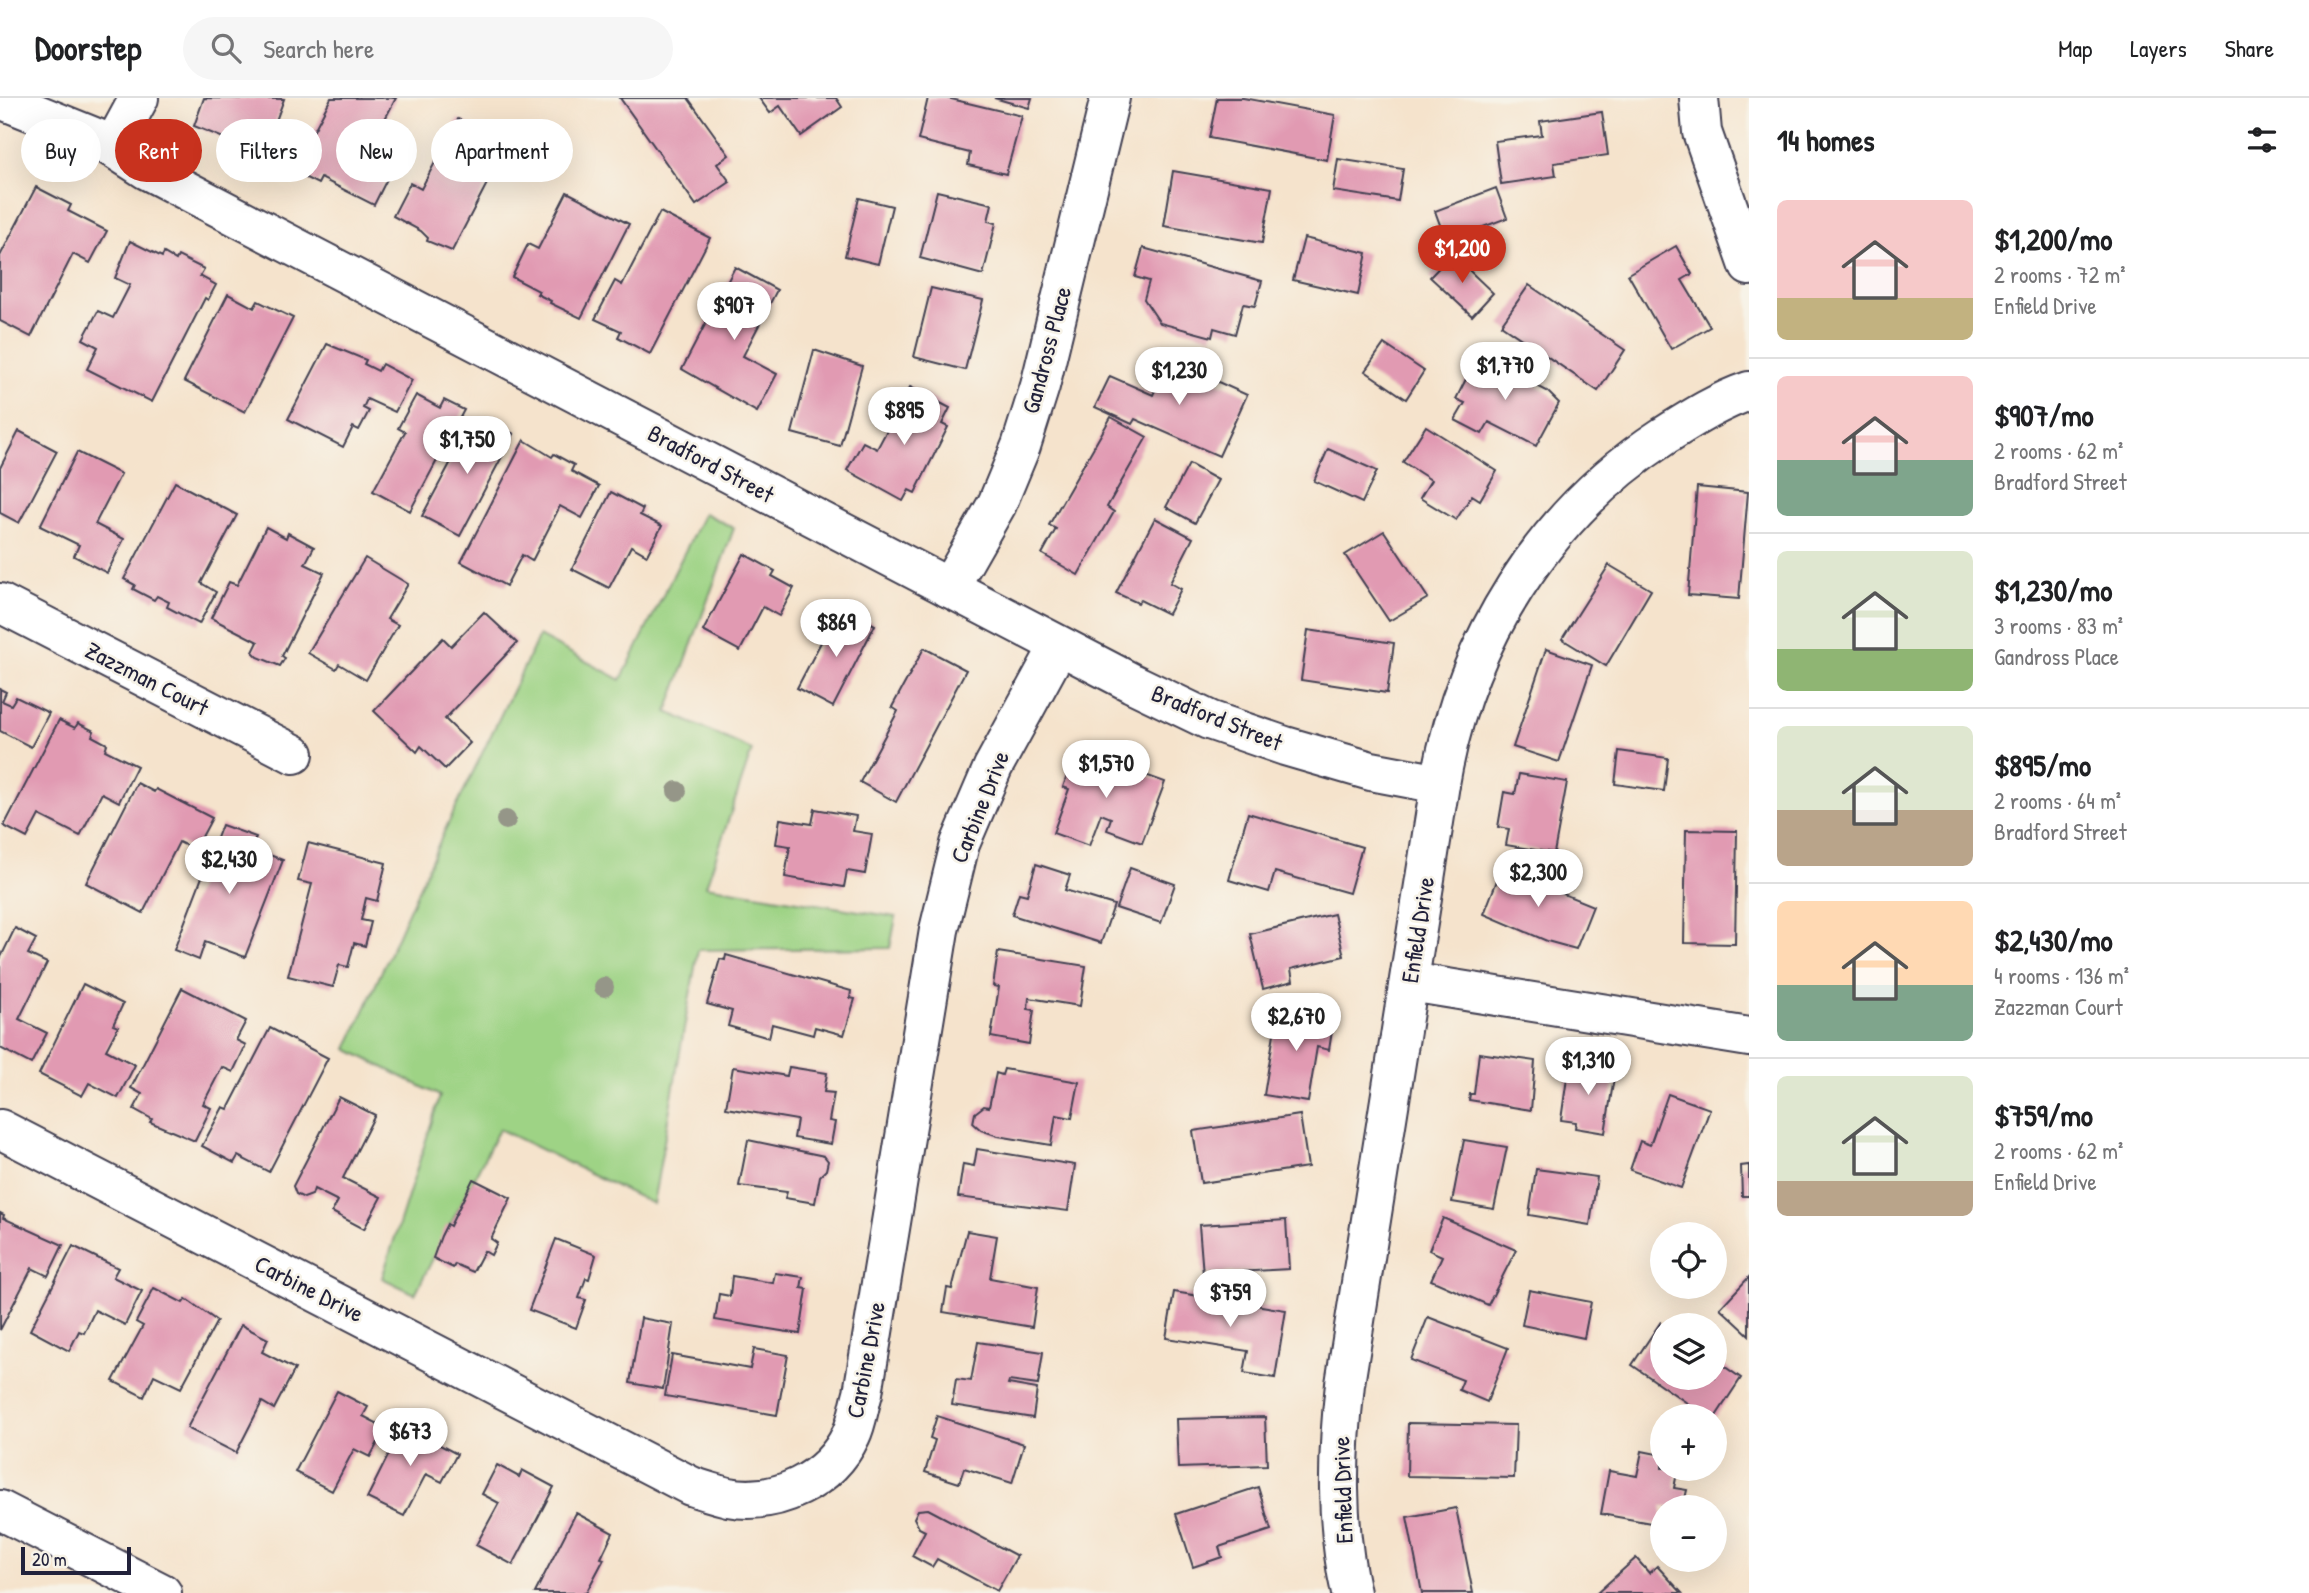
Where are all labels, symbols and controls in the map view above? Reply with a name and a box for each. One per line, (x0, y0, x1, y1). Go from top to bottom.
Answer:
search box (183, 17, 673, 80)
text: Doorstep (35, 26, 141, 70)
icon: search (207, 29, 245, 67)
text: Search here (263, 31, 374, 66)
text: Map (2058, 32, 2092, 64)
text: Layers (2130, 32, 2187, 64)
text: Share (2225, 32, 2274, 64)
chip: Buy (21, 119, 101, 182)
chip: Rent (115, 119, 202, 182)
chip: Filters (216, 119, 322, 182)
chip: New (336, 119, 417, 182)
chip: Apartment (431, 119, 573, 182)
text: 14 homes (1777, 120, 1875, 160)
icon: filters (2243, 121, 2281, 159)
text: $1,200/mo (1994, 219, 2112, 259)
pin: $1,200 (1405, 226, 1519, 285)
icon: home (1833, 228, 1917, 312)
text: $1,200 (1434, 232, 1490, 263)
text: 2 rooms · 72 m² (1994, 259, 2126, 290)
pin: $907 (693, 282, 775, 342)
street label: Gandross Place (1014, 282, 1078, 417)
text: $907 (713, 289, 755, 320)
text: Enfield Drive (1994, 290, 2097, 321)
pin: $1,770 (1448, 342, 1562, 402)
pin: $1,230 (1122, 348, 1236, 407)
text: $1,770 (1476, 349, 1534, 380)
text: $1,230 (1151, 354, 1207, 385)
pin: $895 (863, 388, 945, 447)
text: $895 (884, 394, 924, 425)
text: $907/mo (1994, 395, 2094, 435)
icon: home (1833, 404, 1917, 488)
pin: $1,750 (410, 416, 524, 476)
street label: Bradford Street (643, 416, 781, 510)
text: $1,750 (439, 423, 495, 454)
text: 2 rooms · 62 m² (1994, 435, 2123, 466)
text: Bradford Street (1994, 466, 2127, 497)
text: $1,230/mo (1994, 570, 2112, 610)
icon: home (1833, 579, 1917, 663)
pin: $869 (795, 600, 877, 659)
text: $869 (816, 606, 856, 637)
text: 3 rooms · 83 m² (1994, 610, 2123, 641)
street label: Zazzman Court (80, 633, 215, 723)
text: Gandross Place (1994, 641, 2119, 672)
street label: Bradford Street (1147, 676, 1288, 758)
pin: $1,570 (1049, 740, 1163, 800)
street label: Carbine Drive (942, 745, 1016, 867)
text: $895/mo (1994, 745, 2091, 785)
text: $1,570 (1078, 747, 1134, 778)
icon: home (1833, 754, 1917, 838)
text: 2 rooms · 64 m² (1994, 785, 2121, 816)
text: Bradford Street (1994, 816, 2127, 847)
pin: $2,430 (172, 836, 286, 896)
text: $2,430 (201, 843, 257, 874)
pin: $2,300 (1481, 850, 1595, 909)
text: $2,300 (1509, 856, 1567, 887)
street label: Enfield Drive (1393, 874, 1441, 985)
text: $2,430/mo (1994, 920, 2113, 960)
icon: home (1833, 929, 1917, 1013)
text: 4 rooms · 136 m² (1994, 960, 2129, 991)
text: Zazzman Court (1994, 991, 2123, 1022)
pin: $2,670 (1239, 993, 1353, 1053)
text: $2,670 (1267, 1000, 1325, 1031)
pin: $1,310 (1531, 1038, 1645, 1097)
text: $1,310 (1561, 1044, 1615, 1075)
text: $759/mo (1994, 1095, 2093, 1135)
icon: home (1833, 1104, 1917, 1188)
text: 2 rooms · 62 m² (1994, 1135, 2123, 1166)
text: Enfield Drive (1994, 1166, 2097, 1197)
map controls (1650, 1222, 1727, 1572)
button: locate (1650, 1222, 1727, 1299)
street label: Carbine Drive (250, 1247, 370, 1329)
pin: $759 (1189, 1270, 1271, 1329)
text: $759 (1209, 1276, 1251, 1307)
street label: Carbine Drive (838, 1298, 892, 1421)
button: layers (1650, 1313, 1727, 1390)
button: + (1650, 1404, 1727, 1481)
pin: $673 (369, 1408, 451, 1468)
text: $673 (389, 1415, 431, 1446)
street label: Enfield Drive (1324, 1436, 1360, 1544)
button: − (1650, 1495, 1727, 1572)
scale bar (21, 1544, 131, 1576)
text: 20 m (32, 1546, 67, 1572)

